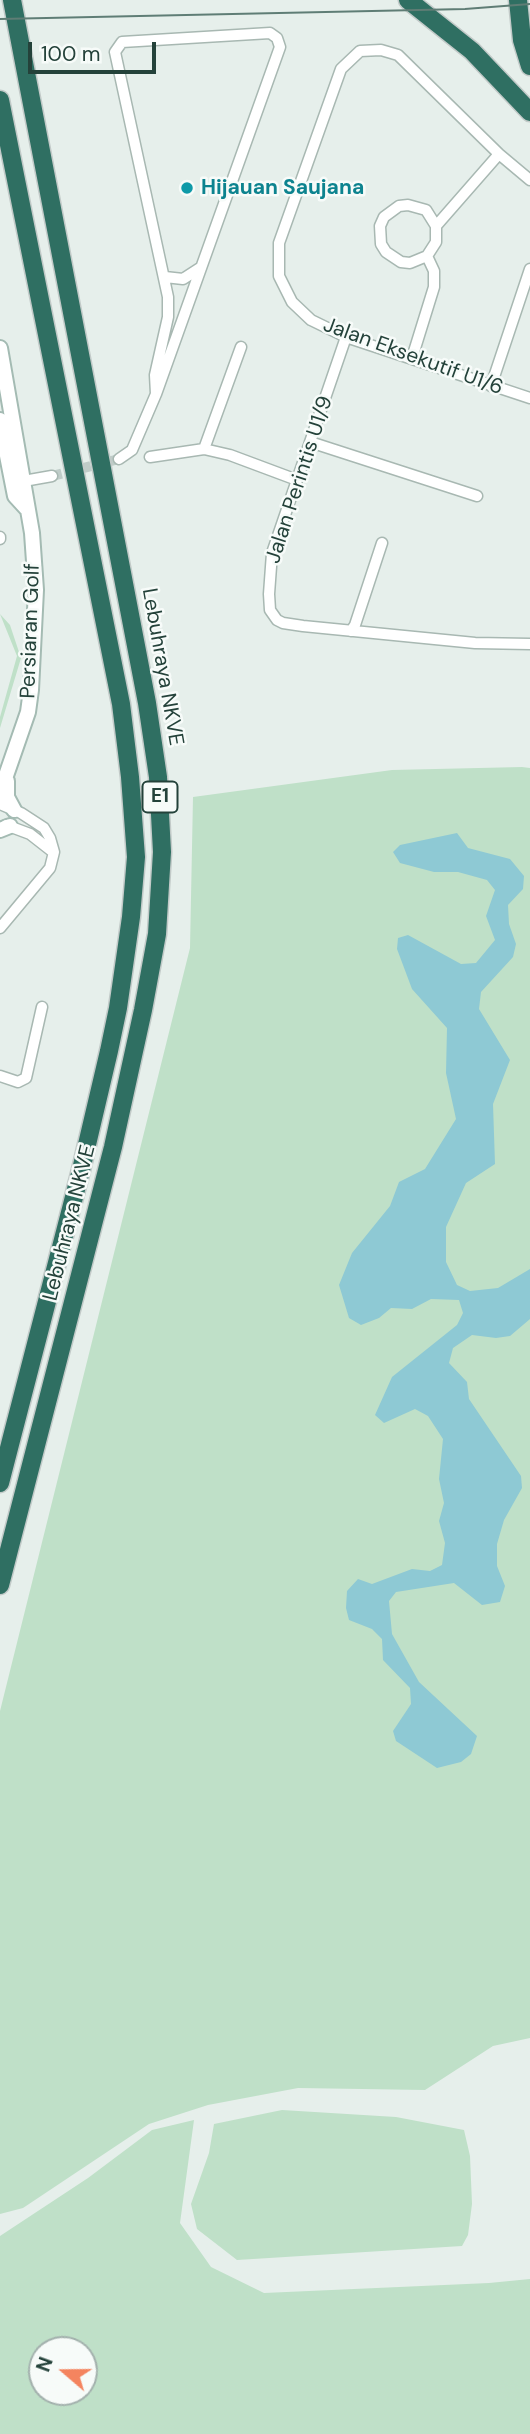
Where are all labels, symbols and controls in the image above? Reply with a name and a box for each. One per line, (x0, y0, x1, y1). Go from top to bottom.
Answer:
scale bar (32, 28, 159, 72)
text: 100 m (41, 40, 101, 68)
place label: Hijauan Saujana (201, 175, 364, 201)
marker: Hijauan Saujana (179, 180, 195, 196)
street label: Jalan Eksekutif U1/6 (320, 313, 506, 401)
street label: Jalan Perintis U1/9 (261, 393, 339, 567)
street label: Persiaran Golf (16, 563, 46, 699)
street label: Lebuhraya NKVE (136, 586, 188, 748)
road number: E1 (142, 782, 178, 812)
street label: Lebuhraya NKVE (38, 1143, 102, 1303)
north arrow (28, 2336, 98, 2406)
text: N (31, 2354, 59, 2375)

